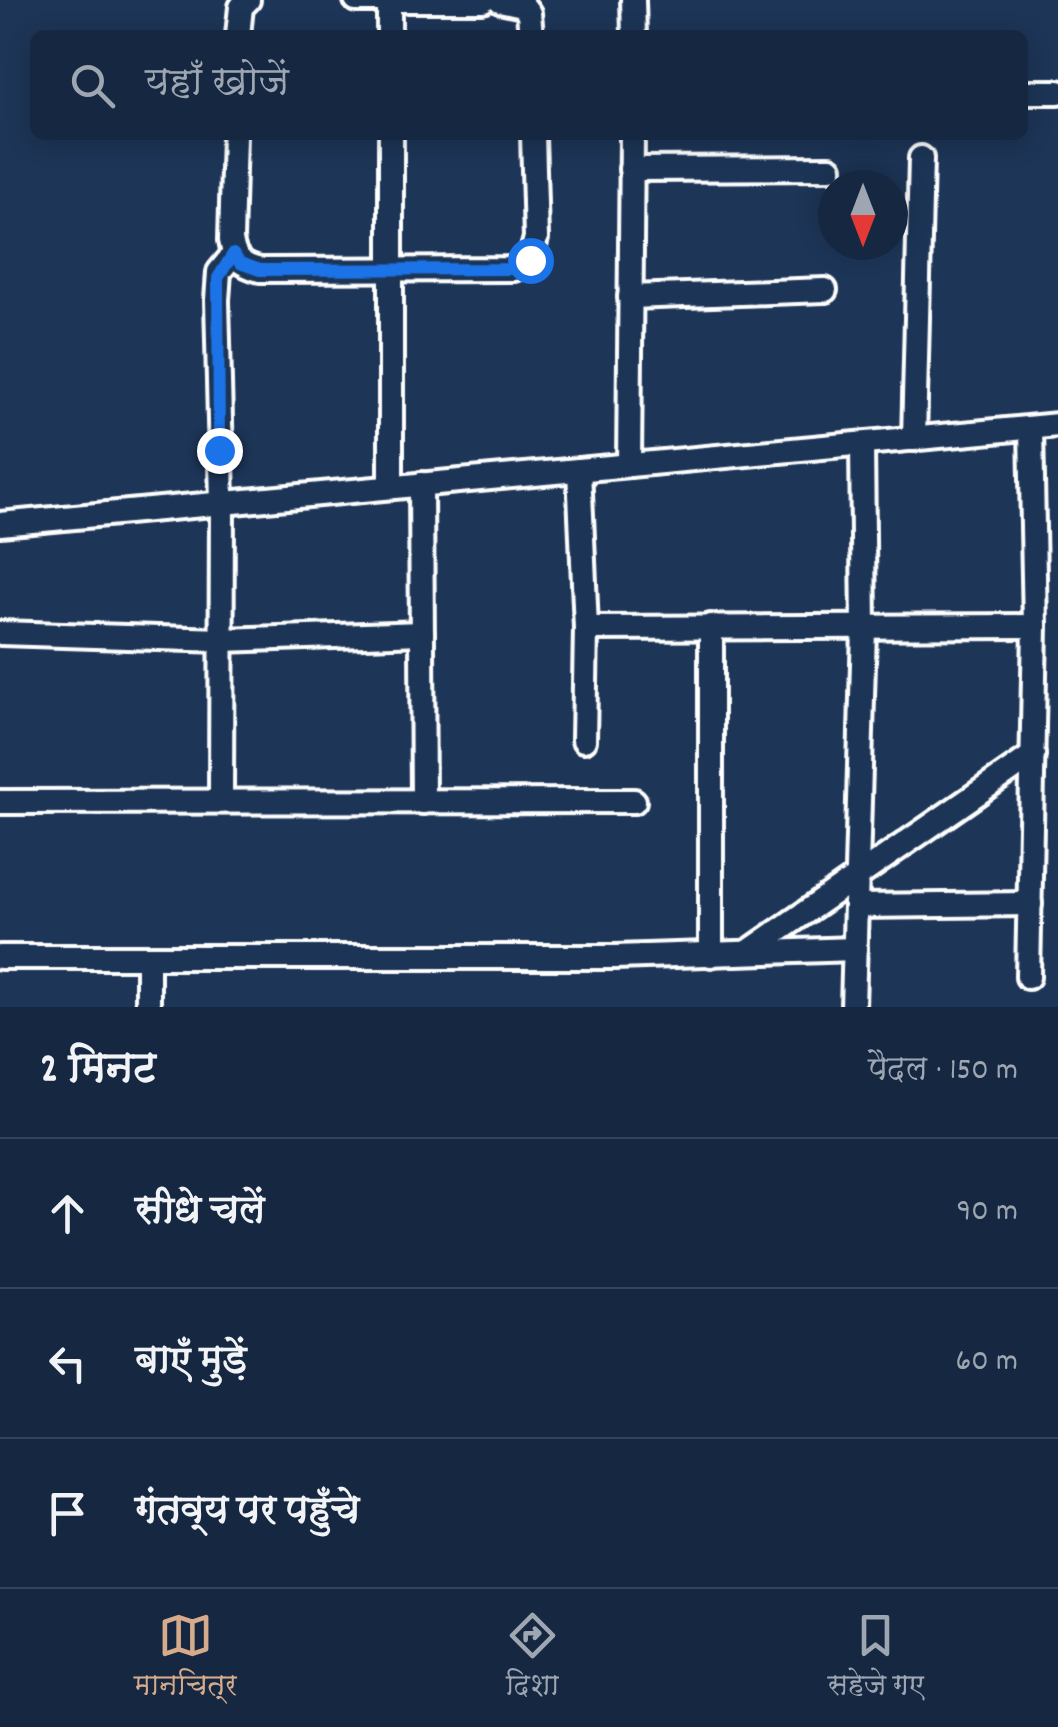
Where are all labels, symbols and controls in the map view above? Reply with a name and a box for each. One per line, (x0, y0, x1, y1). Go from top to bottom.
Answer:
search box (30, 30, 1028, 140)
icon: search (65, 58, 120, 113)
text: यहाँ खोजें (145, 58, 289, 113)
north arrow (818, 170, 908, 260)
route start (508, 238, 554, 284)
route end (197, 428, 243, 474)
text: 2 मिनट (40, 1042, 156, 1102)
text: पैदल · 150 m (868, 1049, 1018, 1095)
icon: ahead (40, 1186, 95, 1241)
text: सीधे चलें (135, 1186, 265, 1241)
text: 90 m (957, 1190, 1018, 1236)
icon: left (40, 1336, 95, 1391)
text: बाएँ मुड़ें (135, 1336, 247, 1391)
text: 60 m (956, 1340, 1018, 1386)
icon: arrive (40, 1486, 95, 1541)
text: गंतव्य पर पहुँचे (135, 1486, 360, 1541)
tab: मानचित्र (134, 1608, 237, 1708)
tab: दिशा (505, 1608, 560, 1708)
tab: सहेजे गए (827, 1608, 924, 1708)

